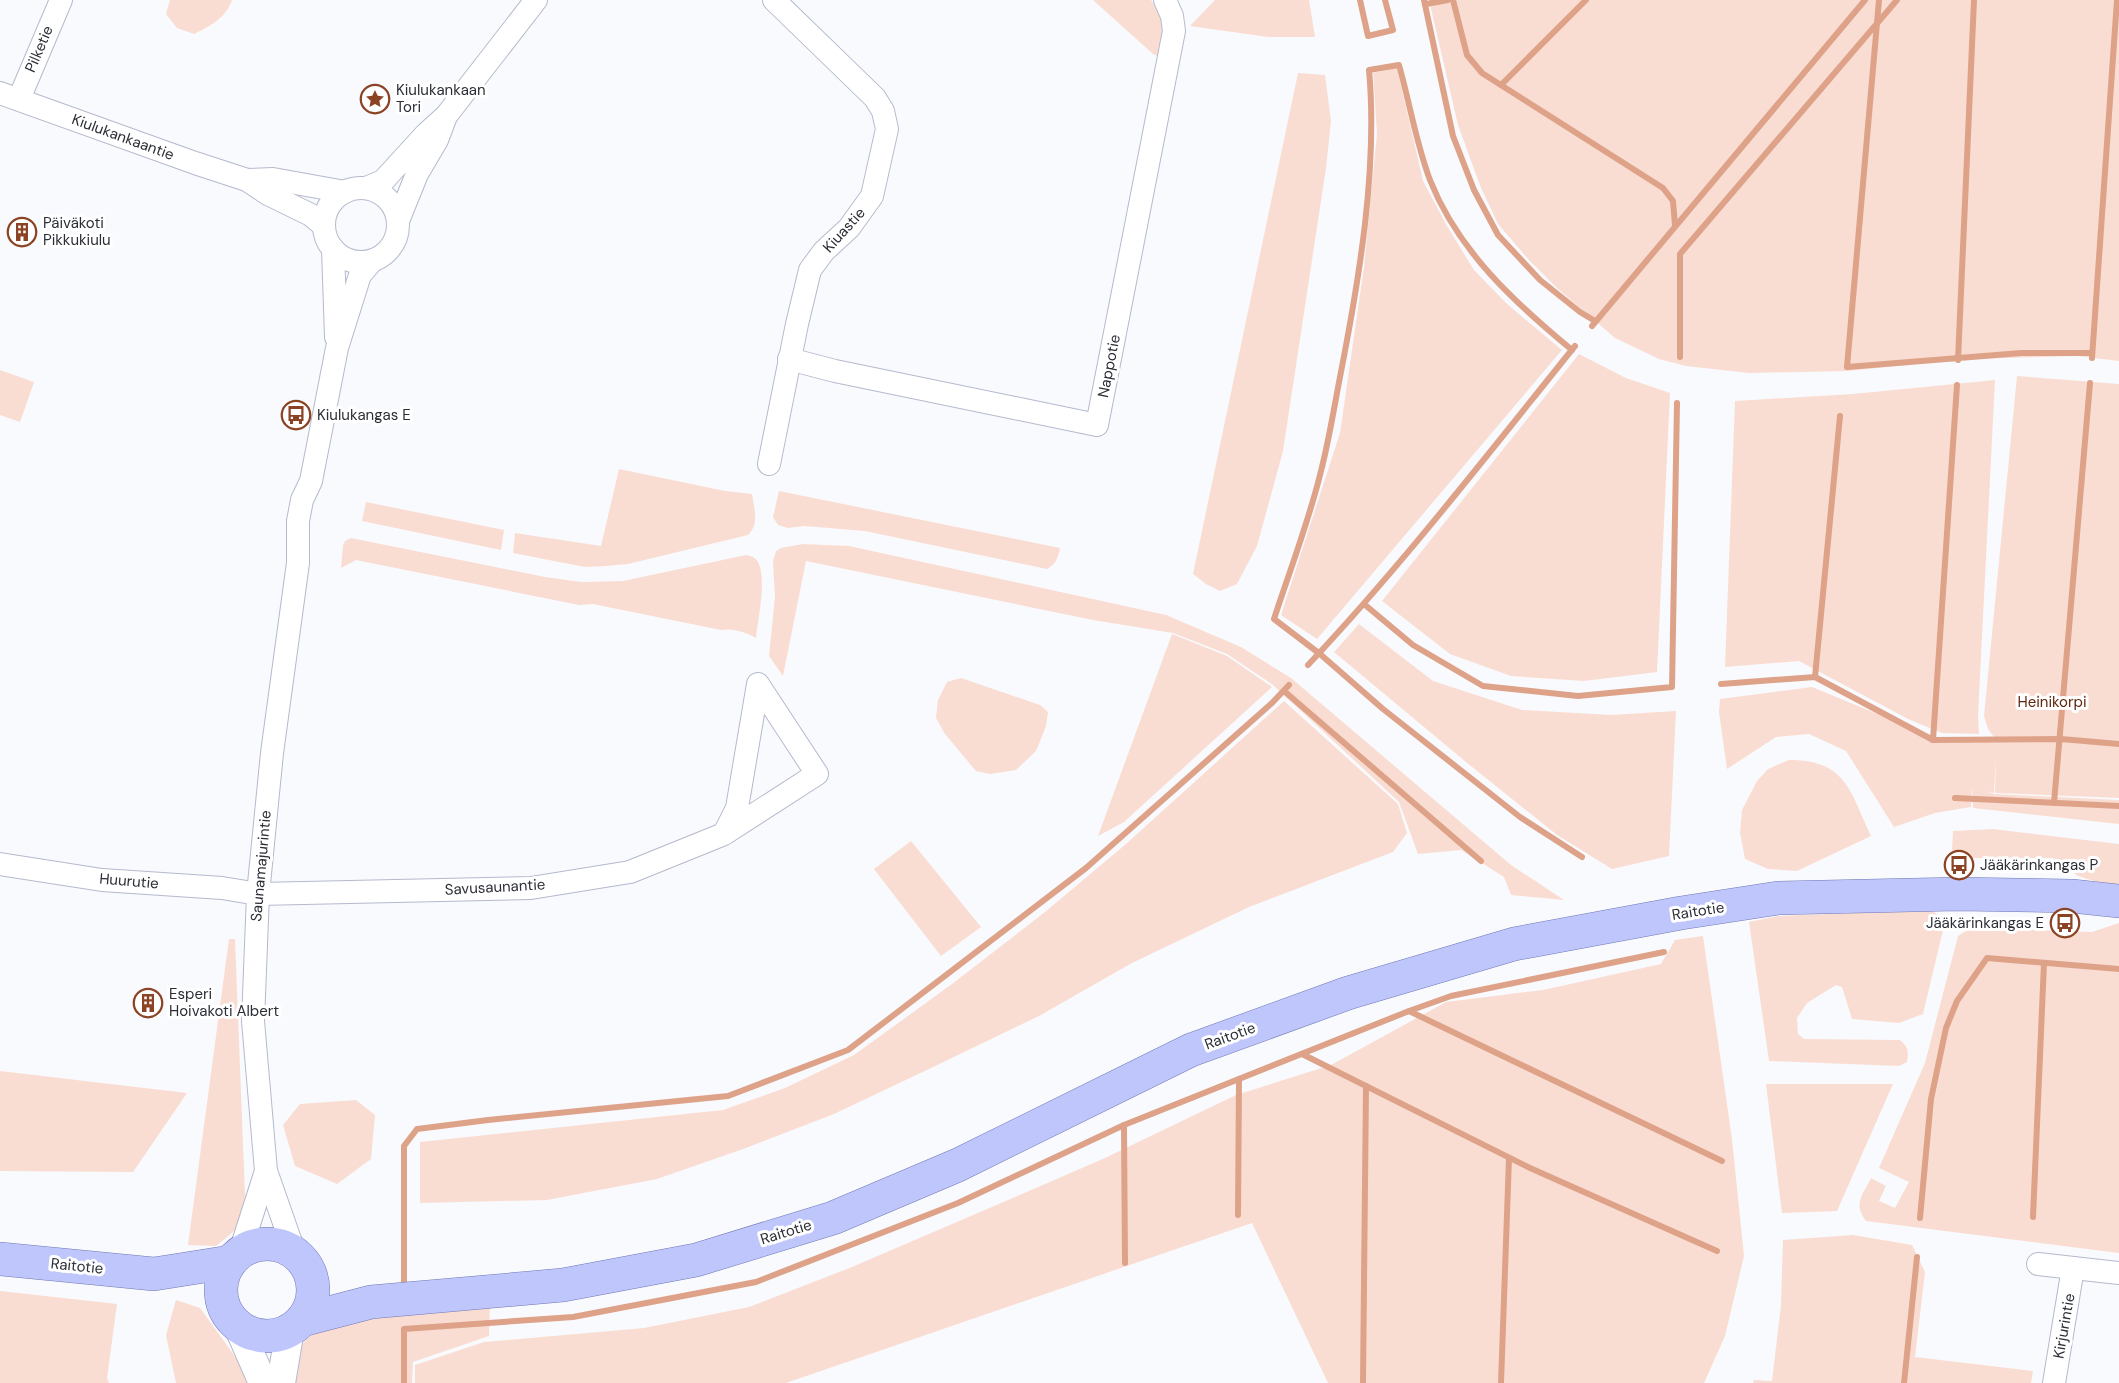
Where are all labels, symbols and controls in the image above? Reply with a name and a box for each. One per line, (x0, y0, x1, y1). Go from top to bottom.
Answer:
street label: Pilketie (20, 23, 58, 75)
place label: Kiulukankaan Tori (396, 80, 486, 117)
place icon: Kiulukankaan Tori (359, 83, 391, 115)
street label: Kiulukankaantie (69, 109, 177, 165)
street label: Kiuastie (818, 203, 870, 257)
place label: Päiväkoti Pikkukiulu (43, 213, 111, 250)
building icon: Päiväkoti Pikkukiulu (6, 216, 38, 248)
street label: Nappotie (1093, 333, 1125, 399)
bus stop icon: Kiulukangas E (280, 399, 312, 431)
place label: Kiulukangas E (317, 405, 411, 425)
park label: Heinikorpi (2017, 692, 2087, 712)
street label: Saunamajurintie (246, 809, 276, 923)
bus stop icon: Jääkärinkangas P (1943, 849, 1975, 881)
place label: Jääkärinkangas P (1980, 855, 2099, 875)
street label: Huurutie (98, 868, 160, 894)
street label: Savusaunantie (444, 874, 546, 900)
street label: Raitotie (1670, 897, 1726, 925)
bus stop icon: Jääkärinkangas E (2049, 907, 2081, 939)
place label: Jääkärinkangas E (1926, 913, 2044, 933)
place label: Esperi Hoivakoti Albert (169, 984, 279, 1021)
building icon: Esperi Hoivakoti Albert (132, 987, 164, 1019)
street label: Raitotie (1202, 1018, 1258, 1054)
street label: Raitotie (758, 1215, 814, 1249)
street label: Raitotie (50, 1253, 104, 1279)
street label: Kirjurintie (2048, 1292, 2080, 1360)

